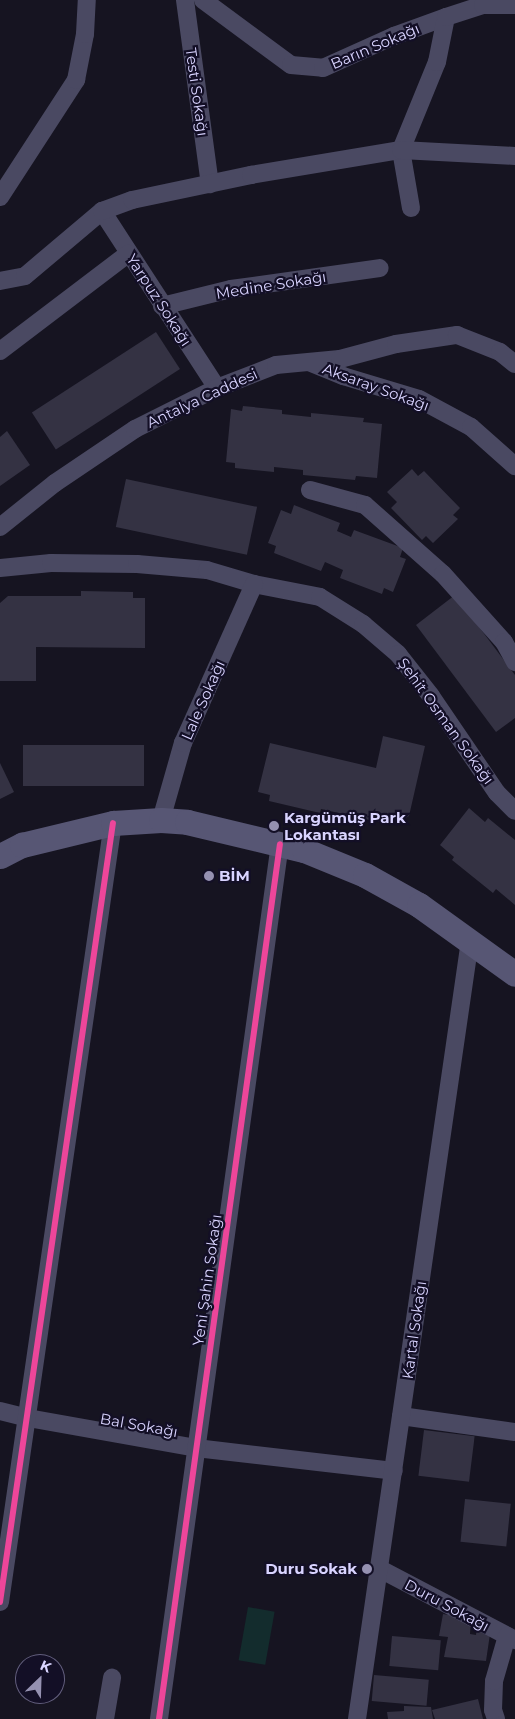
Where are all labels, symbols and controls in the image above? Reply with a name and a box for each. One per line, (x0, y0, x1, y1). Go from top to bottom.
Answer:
street label: Barın Sokağı (328, 19, 422, 73)
street label: Testi Sokağı (182, 47, 212, 137)
street label: Yarpuz Sokağı (123, 251, 195, 349)
street label: Medine Sokağı (215, 267, 327, 303)
street label: Aksaray Sokağı (320, 359, 432, 415)
street label: Antalya Caddesi (144, 364, 260, 432)
street label: Şehit Osman Sokağı (394, 654, 498, 788)
street label: Lale Sokağı (177, 657, 229, 743)
place label: Kargümüş Park Lokantası (284, 808, 406, 843)
marker: Kargümüş Park Lokantası (268, 820, 280, 832)
place label: BİM (219, 867, 250, 885)
marker: BİM (203, 870, 215, 882)
street label: Yeni Şahin Sokağı (189, 1213, 225, 1347)
street label: Kartal Sokağı (398, 1280, 430, 1380)
street label: Bal Sokağı (99, 1409, 179, 1441)
place label: Duru Sokak (265, 1560, 357, 1578)
marker: Duru Sokak (361, 1563, 373, 1575)
street label: Duru Sokağı (402, 1575, 492, 1635)
north arrow (15, 1654, 65, 1704)
text: K (37, 1656, 54, 1677)

